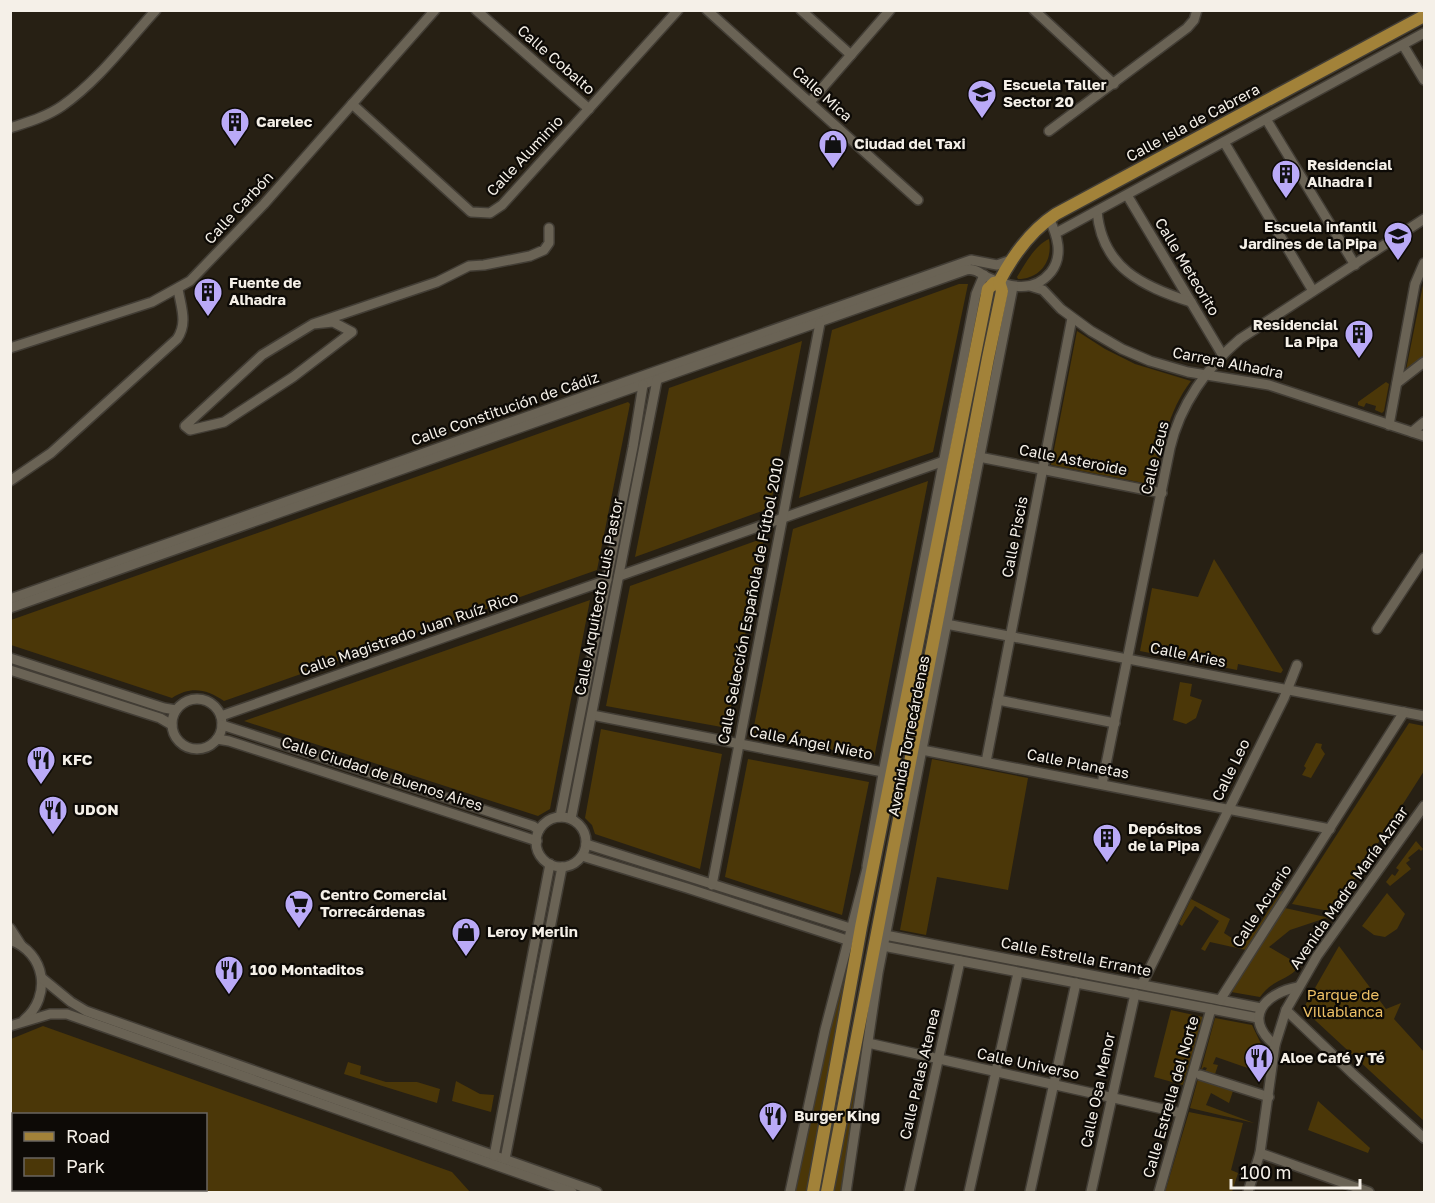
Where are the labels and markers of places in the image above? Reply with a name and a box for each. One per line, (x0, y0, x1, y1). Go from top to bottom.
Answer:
place label: Escuela Taller Sector 20 (1003, 75, 1107, 110)
school or university icon: Escuela Taller Sector 20 (966, 78, 998, 120)
building icon: Carelec (219, 106, 251, 148)
place label: Carelec (256, 112, 313, 130)
shop icon: Ciudad del Taxi (817, 128, 849, 170)
place label: Ciudad del Taxi (854, 134, 966, 152)
place label: Residencial Alhadra I (1307, 155, 1392, 190)
building icon: Residencial Alhadra I (1270, 158, 1302, 200)
place label: Escuela infantil Jardines de la Pipa (1239, 217, 1377, 252)
school or university icon: Escuela infantil Jardines de la Pipa (1382, 220, 1414, 262)
place label: Fuente de Alhadra (229, 273, 302, 308)
building icon: Fuente de Alhadra (192, 276, 224, 318)
place label: Residencial La Pipa (1253, 315, 1338, 350)
building icon: Residencial La Pipa (1343, 318, 1375, 360)
restaurant icon: KFC (25, 744, 57, 786)
place label: KFC (62, 750, 93, 768)
restaurant icon: UDON (37, 794, 69, 836)
place label: UDON (74, 800, 119, 818)
place label: Depósitos de la Pipa (1128, 819, 1202, 854)
building icon: Depósitos de la Pipa (1091, 822, 1123, 864)
place label: Centro Comercial Torrecárdenas (320, 885, 447, 920)
supermarket icon: Centro Comercial Torrecárdenas (283, 888, 315, 930)
shop icon: Leroy Merlin (450, 916, 482, 958)
place label: Leroy Merlin (487, 922, 578, 940)
restaurant icon: 100 Montaditos (213, 954, 245, 996)
place label: 100 Montaditos (250, 960, 364, 978)
restaurant icon: Aloe Café y Té (1243, 1042, 1275, 1084)
place label: Aloe Café y Té (1280, 1048, 1385, 1066)
restaurant icon: Burger King (757, 1100, 789, 1142)
place label: Burger King (794, 1106, 880, 1124)

